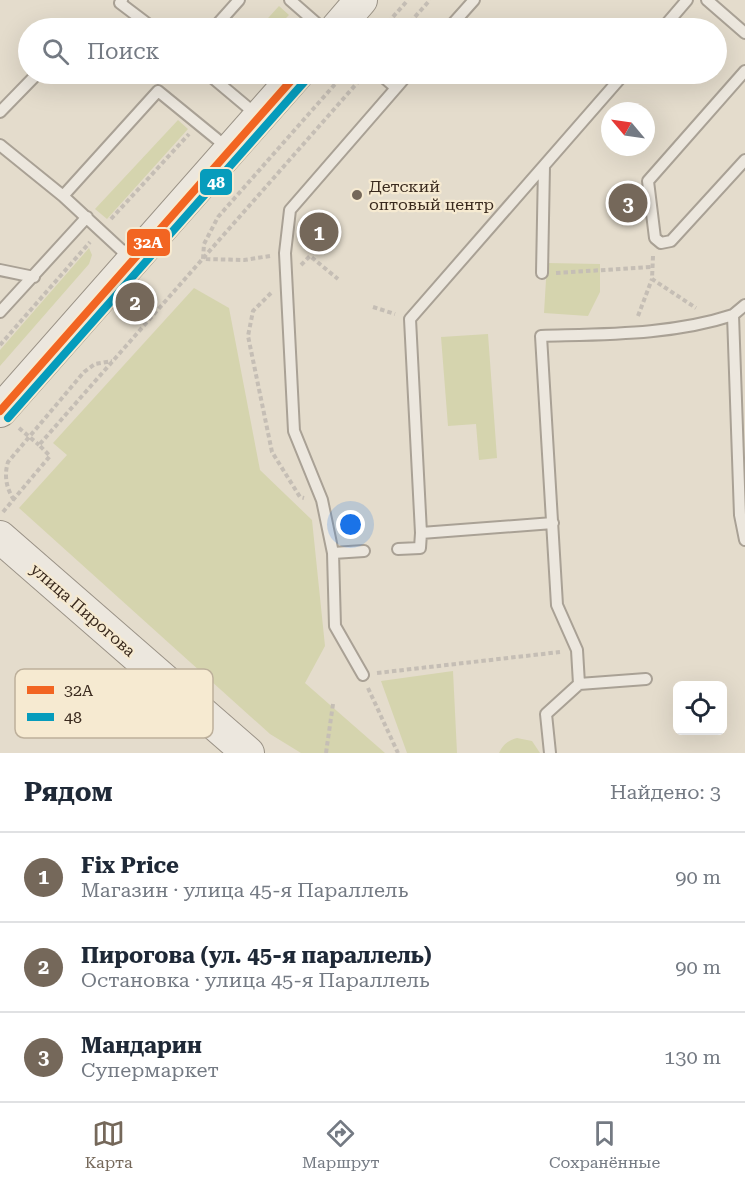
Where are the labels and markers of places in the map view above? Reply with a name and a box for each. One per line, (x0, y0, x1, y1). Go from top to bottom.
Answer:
place label: Детский оптовый центр (369, 177, 494, 214)
pin: 3 (608, 180, 648, 226)
marker: Детский оптовый центр (350, 188, 364, 202)
pin: 1 (300, 210, 338, 254)
pin: 2 (116, 280, 154, 324)

